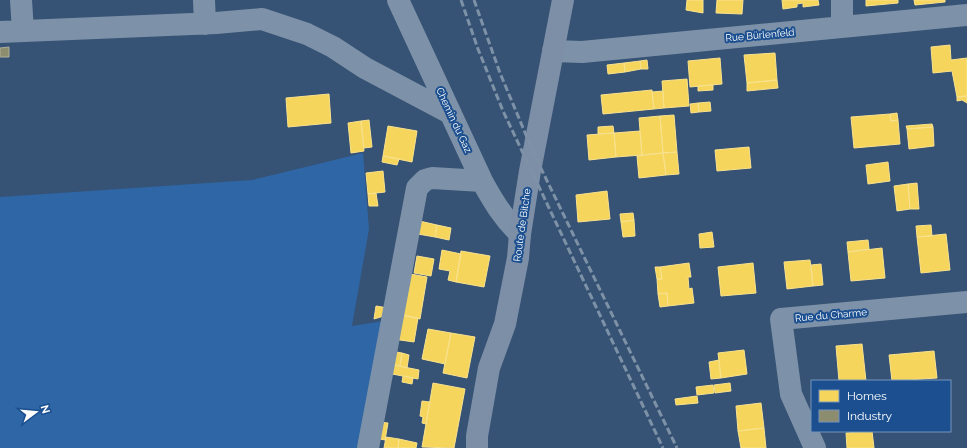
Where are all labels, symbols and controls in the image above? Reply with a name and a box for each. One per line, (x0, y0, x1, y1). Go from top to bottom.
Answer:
street label: Rue Bürlenfeld (725, 27, 795, 43)
street label: Chemin du Gaz (434, 86, 474, 154)
street label: Route de Bitche (511, 188, 533, 262)
street label: Rue du Charme (795, 306, 868, 324)
legend (811, 380, 951, 432)
text: Homes (847, 389, 887, 403)
north arrow (16, 392, 56, 432)
text: N (38, 404, 53, 415)
text: Industry (847, 409, 893, 423)

